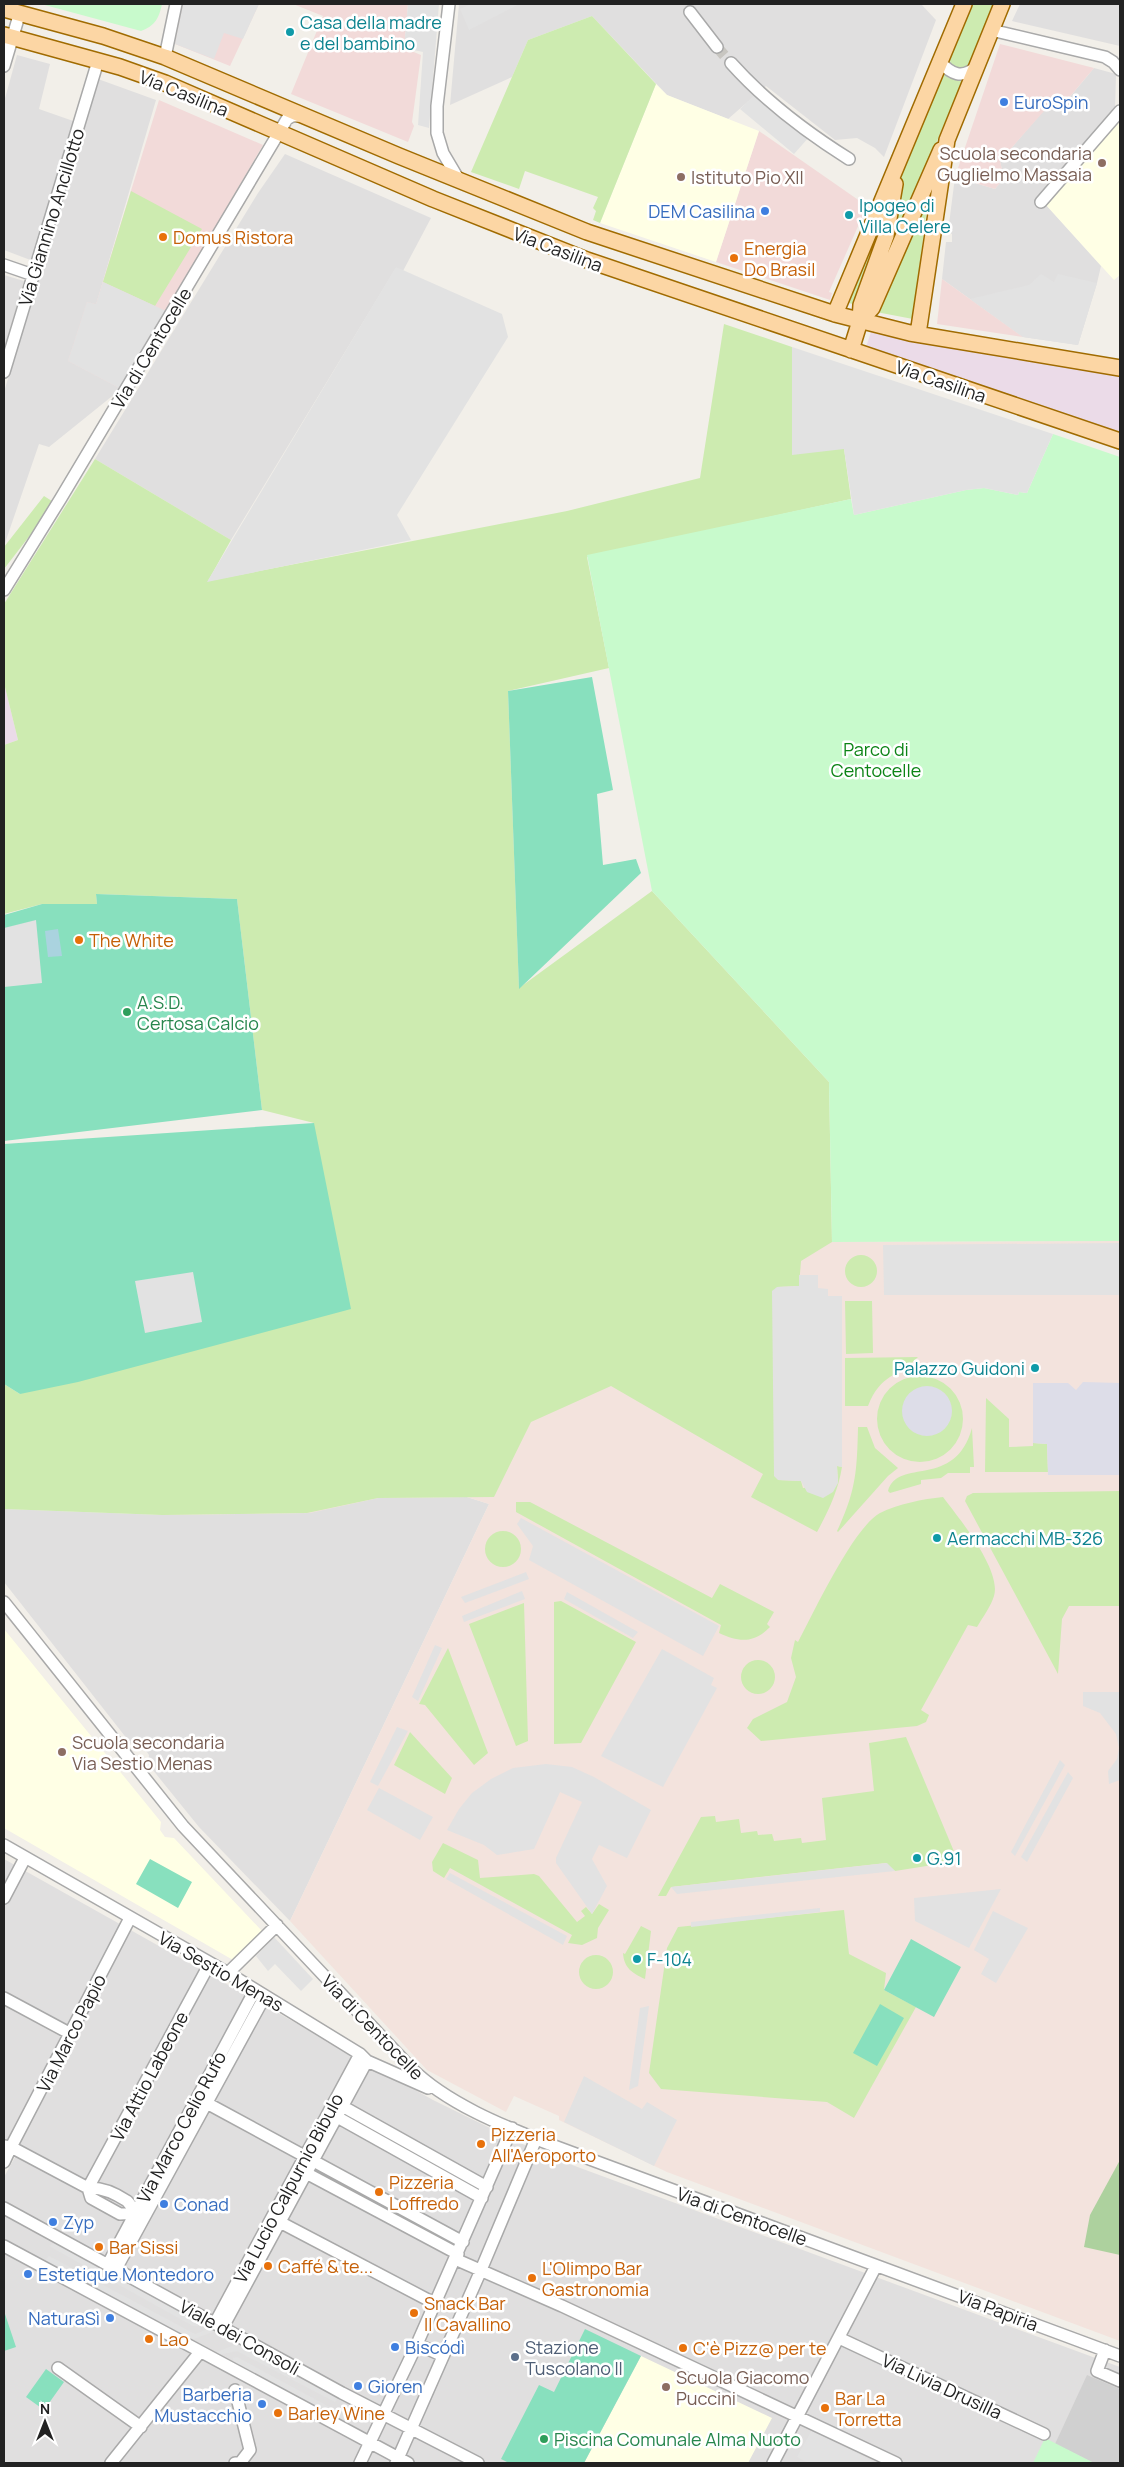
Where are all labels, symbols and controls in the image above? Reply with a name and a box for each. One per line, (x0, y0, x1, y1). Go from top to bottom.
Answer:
place label: Casa della madre e del bambino (300, 10, 442, 55)
marker: Casa della madre e del bambino (284, 26, 296, 38)
street label: Via Casilina (136, 64, 232, 122)
place label: EuroSpin (1014, 90, 1089, 114)
marker: EuroSpin (998, 96, 1010, 108)
street label: Via Giannino Ancillotto (13, 125, 89, 309)
place label: Scuola secondaria Guglielmo Massaia (937, 141, 1092, 186)
marker: Scuola secondaria Guglielmo Massaia (1096, 157, 1108, 169)
place label: Istituto Pio XII (691, 165, 804, 189)
marker: Istituto Pio XII (675, 171, 687, 183)
place label: Ipogeo di Villa Celere (859, 193, 951, 238)
place label: DEM Casilina (648, 199, 755, 223)
marker: DEM Casilina (759, 205, 771, 217)
marker: Ipogeo di Villa Celere (843, 209, 855, 221)
street label: Via Casilina (510, 221, 606, 277)
place label: Domus Ristora (173, 225, 293, 249)
marker: Domus Ristora (157, 231, 169, 243)
place label: Energia Do Brasil (744, 236, 815, 281)
marker: Energia Do Brasil (728, 252, 740, 264)
street label: Via di Centocelle (105, 283, 197, 413)
street label: Via Casilina (893, 354, 989, 408)
park label: Parco di Centocelle (831, 737, 921, 782)
place label: The White (89, 928, 174, 952)
marker: The White (73, 934, 85, 946)
place label: A.S.D. Certosa Calcio (137, 990, 259, 1035)
marker: A.S.D. Certosa Calcio (121, 1006, 133, 1018)
place label: Palazzo Guidoni (894, 1356, 1025, 1380)
marker: Palazzo Guidoni (1029, 1362, 1041, 1374)
place label: Aermacchi MB-326 (947, 1526, 1103, 1550)
marker: Aermacchi MB-326 (931, 1532, 943, 1544)
place label: Scuola secondaria Via Sestio Menas (72, 1730, 225, 1775)
marker: Scuola secondaria Via Sestio Menas (56, 1746, 68, 1758)
place label: G.91 (927, 1846, 962, 1870)
marker: G.91 (911, 1852, 923, 1864)
street label: Via Sestio Menas (154, 1925, 288, 2017)
place label: F-104 (647, 1947, 692, 1971)
marker: F-104 (631, 1953, 643, 1965)
street label: Via di Centocelle (317, 1969, 429, 2085)
street label: Via Marco Papio (31, 1970, 111, 2096)
street label: Via Attio Labeone (105, 2007, 193, 2145)
street label: Via Marco Celio Rufo (131, 2047, 231, 2207)
street label: Via Lucio Calpurnio Bibulo (228, 2089, 348, 2287)
place label: Pizzeria All'Aeroporto (491, 2122, 596, 2167)
marker: Pizzeria All'Aeroporto (475, 2138, 487, 2150)
place label: Pizzeria Loffredo (389, 2170, 459, 2215)
street label: Via di Centocelle (673, 2181, 811, 2251)
marker: Pizzeria Loffredo (373, 2186, 385, 2198)
place label: Conad (174, 2192, 229, 2216)
marker: Conad (158, 2198, 170, 2210)
place label: Zyp (63, 2210, 94, 2234)
marker: Zyp (47, 2216, 59, 2228)
place label: Bar Sissi (109, 2235, 179, 2259)
marker: Bar Sissi (93, 2241, 105, 2253)
place label: Caffé & te... (278, 2254, 373, 2278)
place label: L'Olimpo Bar Gastronomia (542, 2256, 649, 2301)
marker: Caffé & te... (262, 2260, 274, 2272)
place label: Estetique Montedoro (38, 2262, 214, 2286)
marker: Estetique Montedoro (22, 2268, 34, 2280)
marker: L'Olimpo Bar Gastronomia (526, 2272, 538, 2284)
street label: Via Papiria (954, 2284, 1042, 2336)
place label: Snack Bar Il Cavallino (424, 2291, 511, 2336)
street label: Viale dei Consoli (175, 2294, 305, 2380)
place label: NaturaSì (28, 2306, 100, 2330)
marker: Snack Bar Il Cavallino (408, 2307, 420, 2319)
marker: NaturaSì (104, 2312, 116, 2324)
place label: Lao (159, 2327, 189, 2351)
marker: Lao (143, 2333, 155, 2345)
place label: Biscódì (405, 2335, 465, 2359)
place label: Stazione Tuscolano II (525, 2335, 623, 2380)
place label: C'è Pizz@ per te (693, 2336, 826, 2360)
marker: Biscódì (389, 2341, 401, 2353)
marker: C'è Pizz@ per te (677, 2342, 689, 2354)
street label: Via Livia Drusilla (878, 2348, 1006, 2424)
marker: Stazione Tuscolano II (509, 2351, 521, 2363)
place label: Scuola Giacomo Puccini (676, 2365, 809, 2410)
place label: Gioren (368, 2374, 423, 2398)
marker: Gioren (352, 2380, 364, 2392)
marker: Scuola Giacomo Puccini (660, 2381, 672, 2393)
place label: Barberia Mustacchio (154, 2382, 252, 2427)
place label: Bar La Torretta (835, 2386, 902, 2431)
north arrow (20, 2397, 70, 2447)
marker: Barberia Mustacchio (256, 2398, 268, 2410)
text: N (40, 2399, 50, 2418)
place label: Barley Wine (288, 2401, 385, 2425)
marker: Bar La Torretta (819, 2402, 831, 2414)
marker: Barley Wine (272, 2407, 284, 2419)
place label: Piscina Comunale Alma Nuoto (554, 2427, 801, 2451)
marker: Piscina Comunale Alma Nuoto (538, 2433, 550, 2445)

